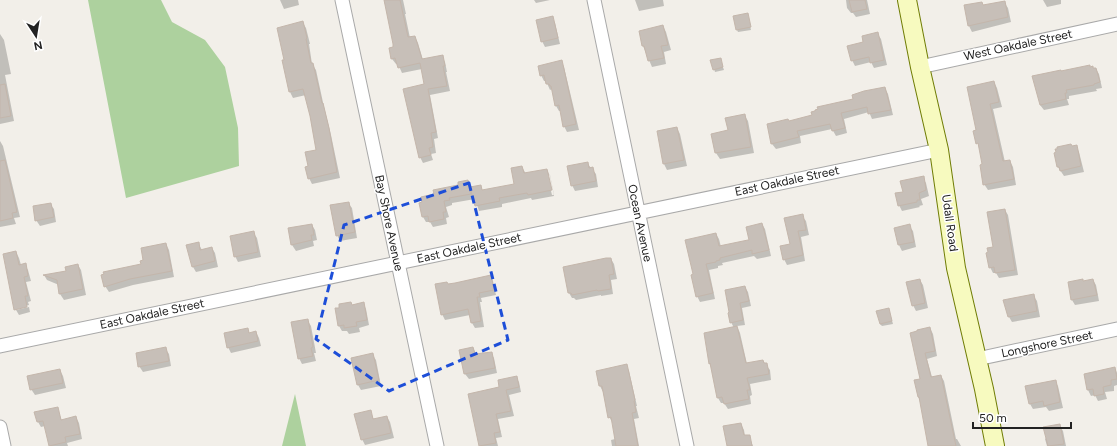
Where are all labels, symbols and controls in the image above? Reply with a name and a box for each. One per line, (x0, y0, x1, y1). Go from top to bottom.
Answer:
north arrow (16, 16, 56, 56)
street label: West Oakdale Street (962, 27, 1074, 63)
text: N (32, 38, 43, 53)
street label: East Oakdale Street (734, 163, 841, 199)
street label: Bay Shore Avenue (372, 174, 406, 273)
street label: Ocean Avenue (625, 183, 655, 263)
street label: Udall Road (939, 194, 961, 252)
street label: East Oakdale Street (416, 230, 523, 266)
street label: East Oakdale Street (99, 296, 206, 332)
street label: Longshore Street (1000, 327, 1095, 361)
scale bar (973, 404, 1071, 430)
text: 50 m (979, 411, 1007, 425)

